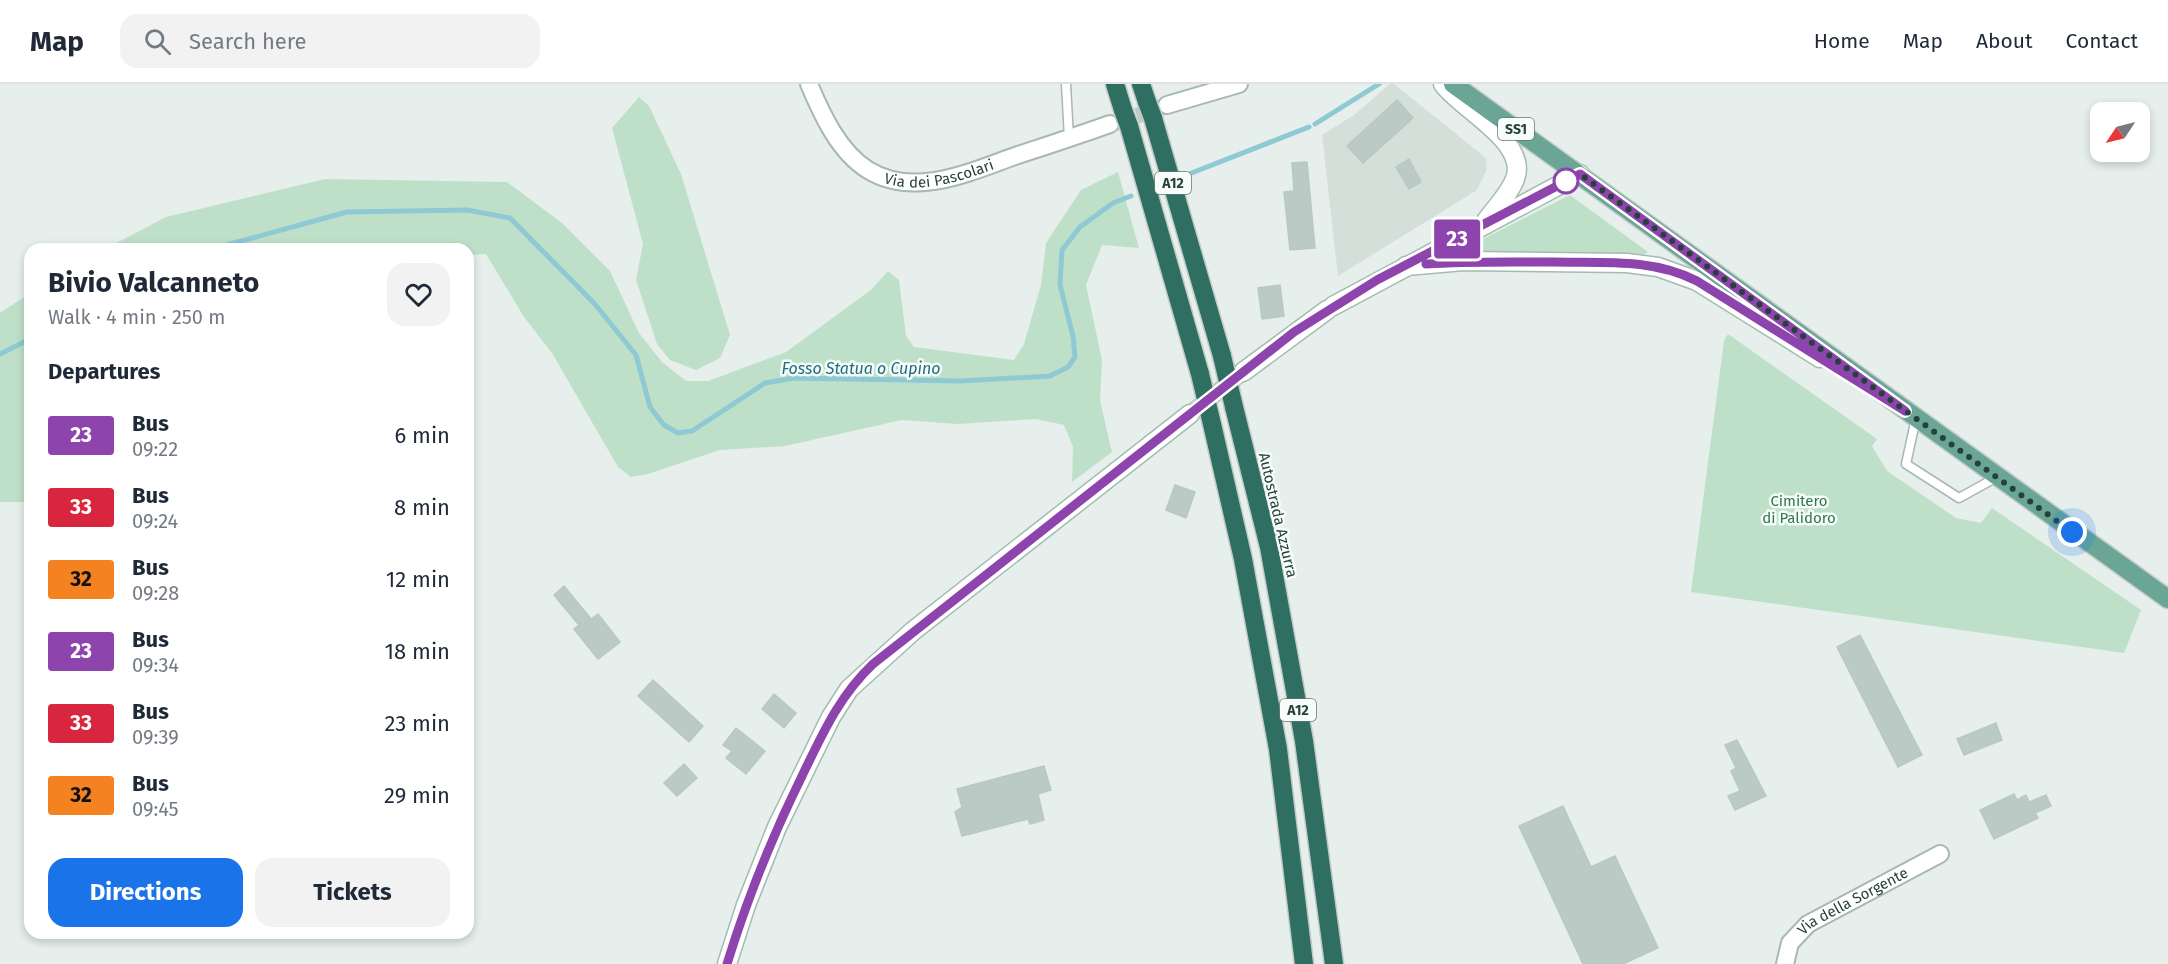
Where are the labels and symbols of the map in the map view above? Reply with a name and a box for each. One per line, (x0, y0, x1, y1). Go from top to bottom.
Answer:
north arrow (2090, 102, 2150, 162)
road number: SS1 (1498, 118, 1534, 140)
street label: Via dei Pascolari (882, 156, 996, 192)
unlabelled marker (1553, 168, 1579, 194)
road number: A12 (1155, 172, 1191, 194)
line badge: 23 (1430, 220, 1484, 258)
water label: Fosso Statua o Cupino (781, 359, 941, 378)
street label: Autostrada Azzurra (1255, 451, 1301, 579)
park label: Cimitero di Palidoro (1762, 492, 1836, 527)
your location (2057, 517, 2087, 547)
road number: A12 (1280, 699, 1316, 721)
street label: Via della Sorgente (1794, 864, 1911, 938)

